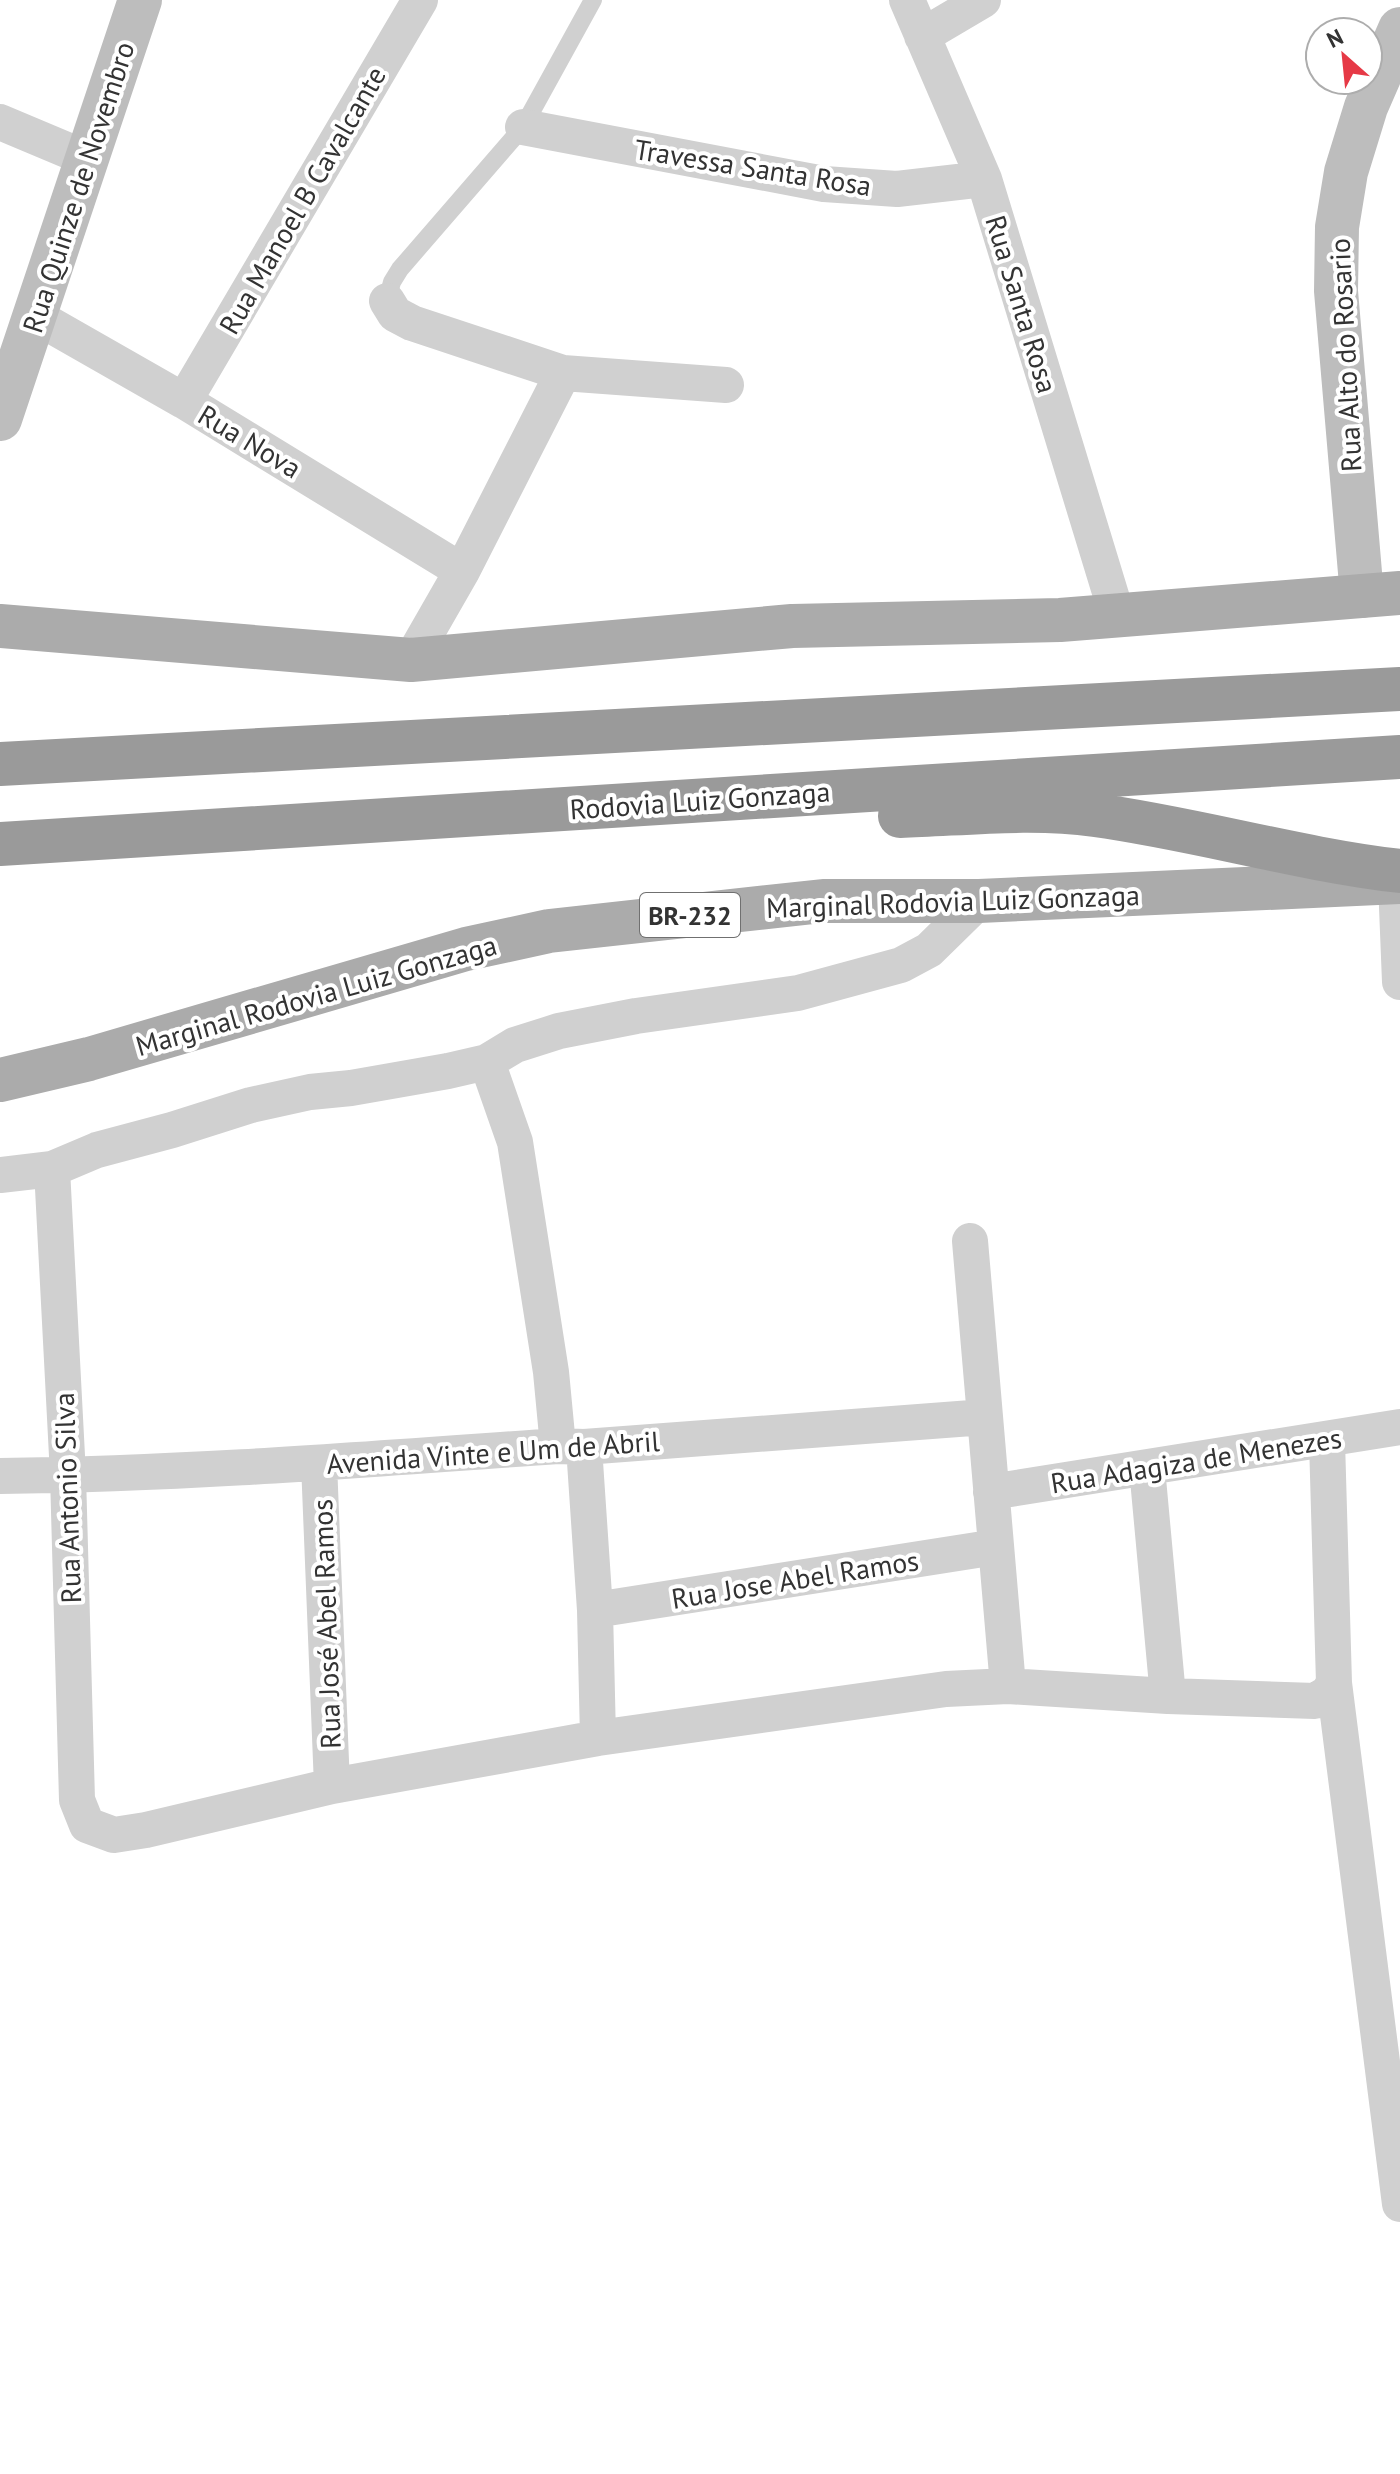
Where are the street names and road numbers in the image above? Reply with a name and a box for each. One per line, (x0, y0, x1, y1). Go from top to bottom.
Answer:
street label: Rua Quinze de Novembro (13, 37, 143, 337)
street label: Rua Manoel B Cavalcante (210, 59, 394, 341)
street label: Travessa Santa Rosa (632, 130, 874, 204)
street label: Rua Santa Rosa (977, 211, 1067, 397)
street label: Rua Alto do Rosario (1320, 237, 1370, 473)
street label: Rua Nova (192, 396, 308, 486)
street label: Rodovia Luiz Gonzaga (569, 772, 831, 828)
street label: Marginal Rodovia Luiz Gonzaga (766, 876, 1140, 926)
road number: BR-232 (640, 893, 740, 937)
street label: Marginal Rodovia Luiz Gonzaga (131, 926, 501, 1064)
street label: Rua Antonio Silva (45, 1392, 89, 1604)
street label: Rua Adagiza de Menezes (1048, 1419, 1344, 1501)
street label: Avenida Vinte e Um de Abril (325, 1422, 661, 1482)
street label: Rua José Abel Ramos (303, 1499, 349, 1749)
street label: Rua Jose Abel Ramos (669, 1541, 921, 1617)

